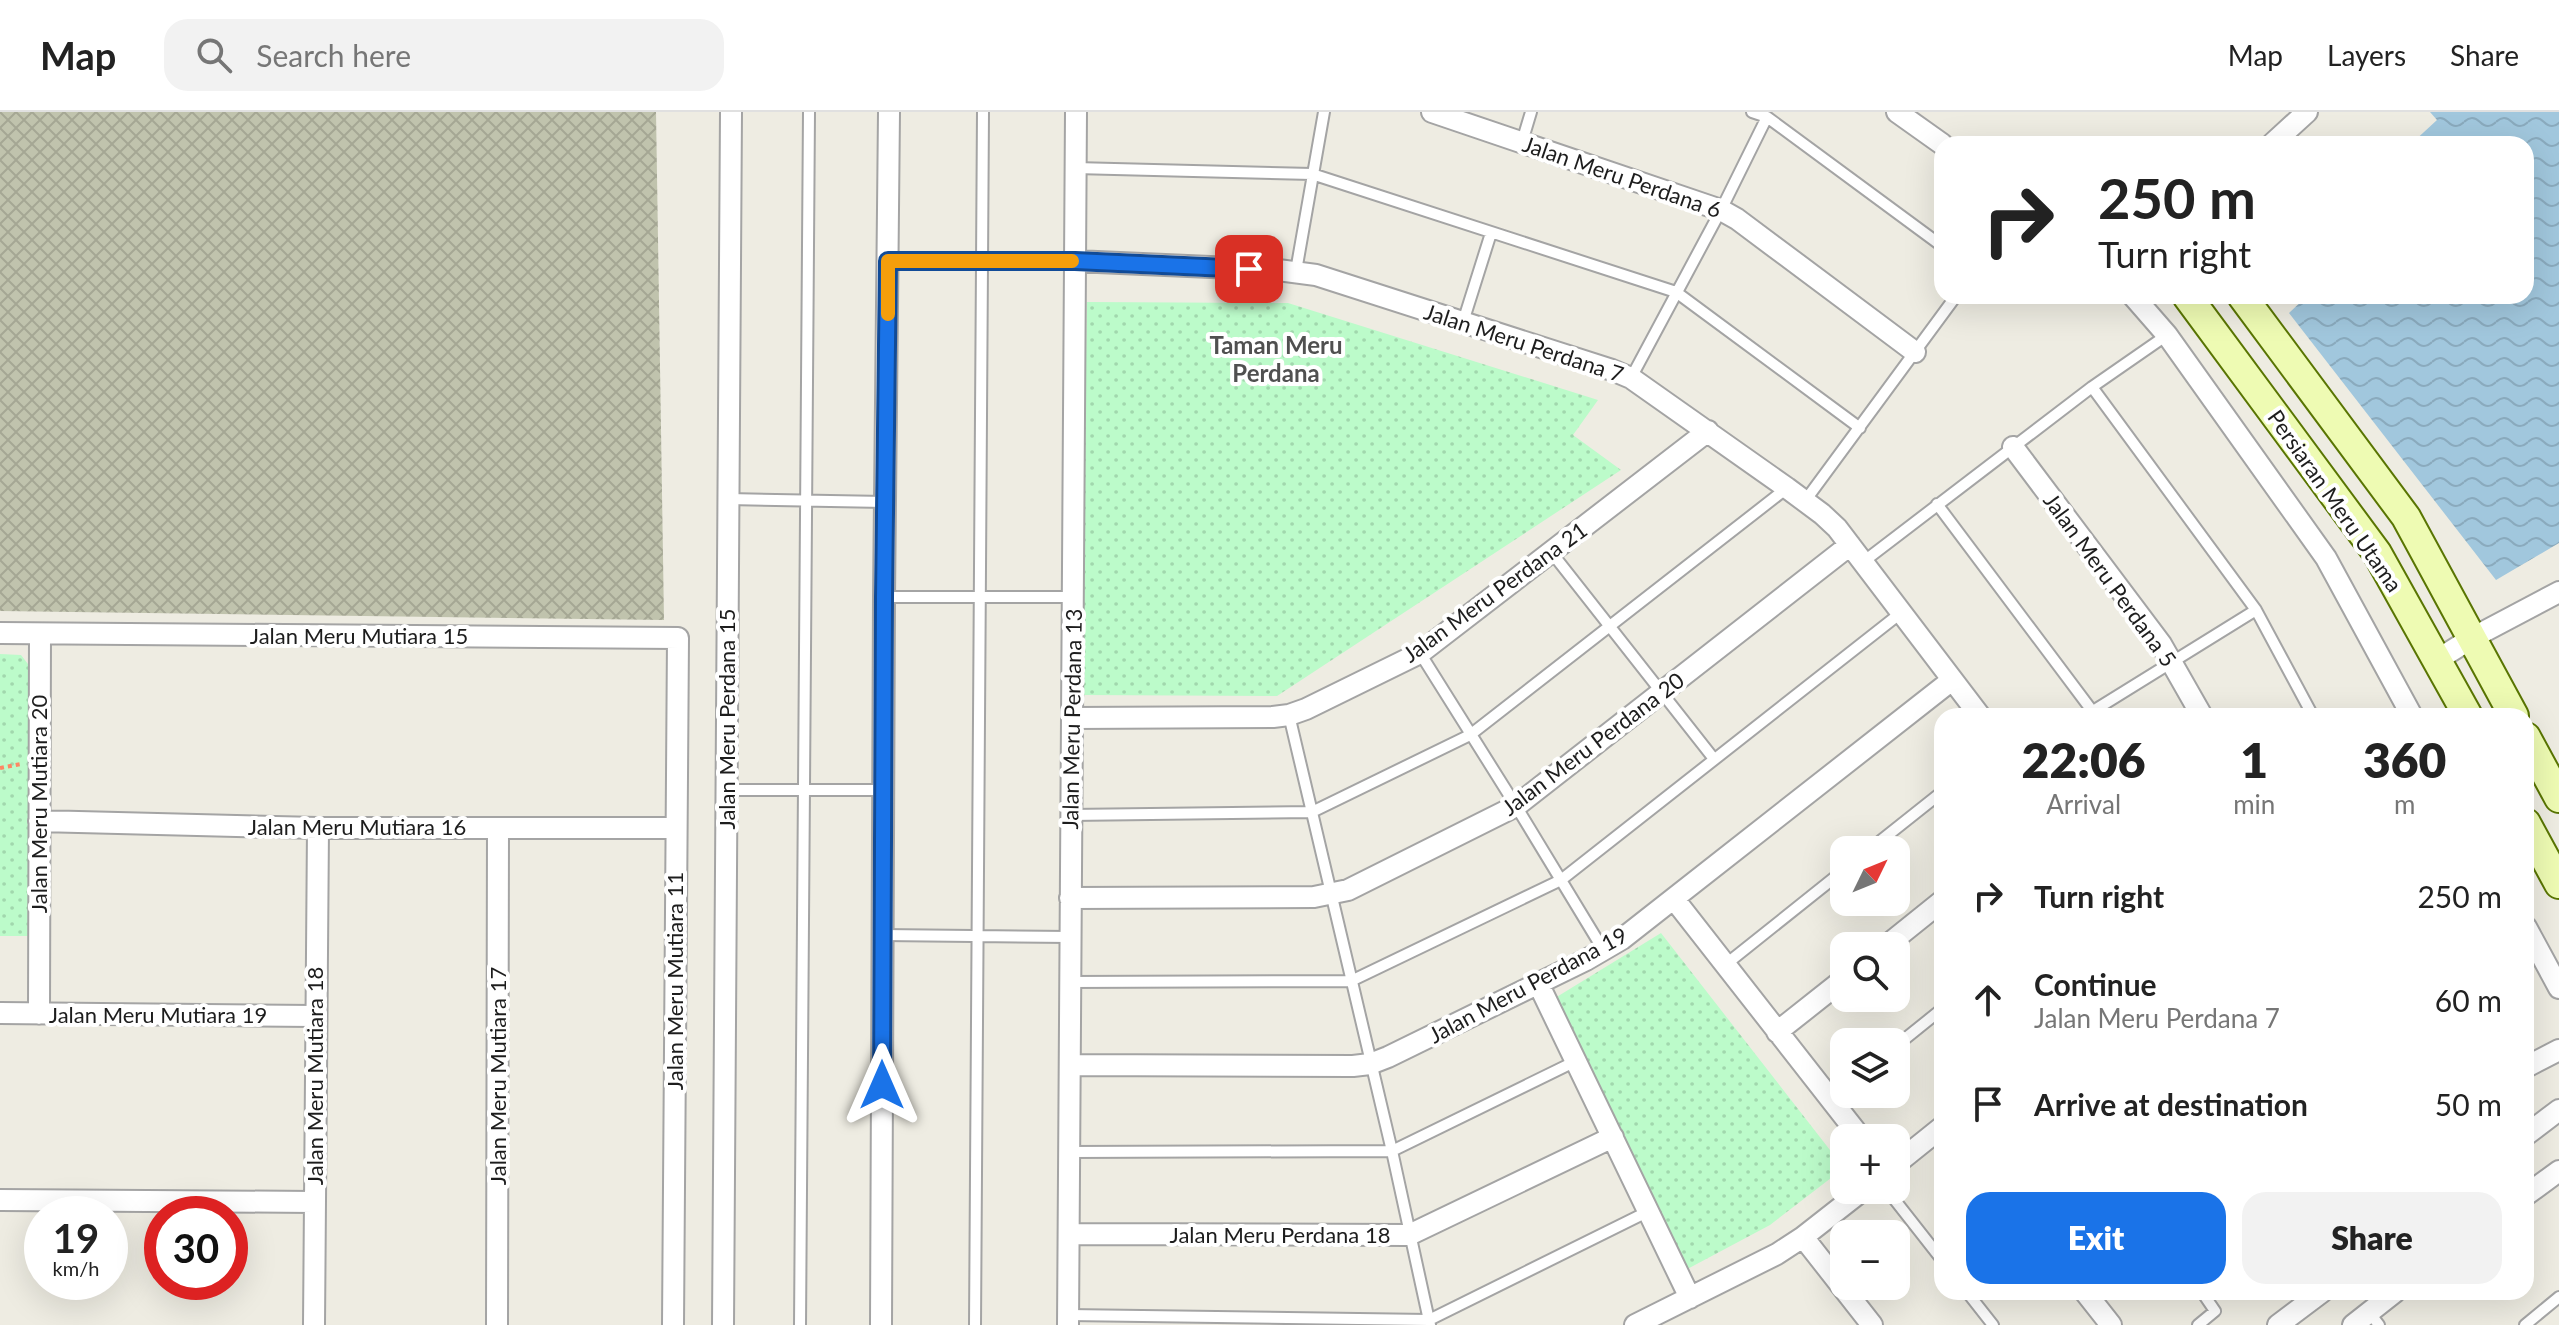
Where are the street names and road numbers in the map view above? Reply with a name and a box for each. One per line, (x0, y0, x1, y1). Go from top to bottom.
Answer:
street label: Jalan Meru Perdana 6 (1519, 130, 1725, 223)
street label: Jalan Meru Perdana 7 (1421, 298, 1627, 388)
street label: Persiaran Meru Utama (2262, 405, 2408, 597)
street label: Jalan Meru Perdana 5 (2038, 488, 2182, 672)
street label: Jalan Meru Perdana 21 (1397, 516, 1592, 667)
street label: Jalan Meru Perdana 13 (1056, 608, 1087, 830)
street label: Jalan Meru Perdana 15 (713, 609, 740, 829)
street label: Jalan Meru Mutiara 15 (250, 622, 468, 649)
street label: Jalan Meru Perdana 20 (1496, 666, 1689, 821)
street label: Jalan Meru Mutiara 20 (25, 695, 52, 913)
street label: Jalan Meru Mutiara 16 (248, 813, 466, 840)
street label: Jalan Meru Mutiara 11 (661, 872, 688, 1090)
street label: Jalan Meru Perdana 19 (1424, 921, 1632, 1048)
street label: Jalan Meru Mutiara 18 (301, 967, 328, 1185)
street label: Jalan Meru Mutiara 17 (484, 967, 511, 1185)
street label: Jalan Meru Mutiara 19 (49, 1001, 267, 1028)
street label: Jalan Meru Perdana 18 (1170, 1221, 1390, 1248)

